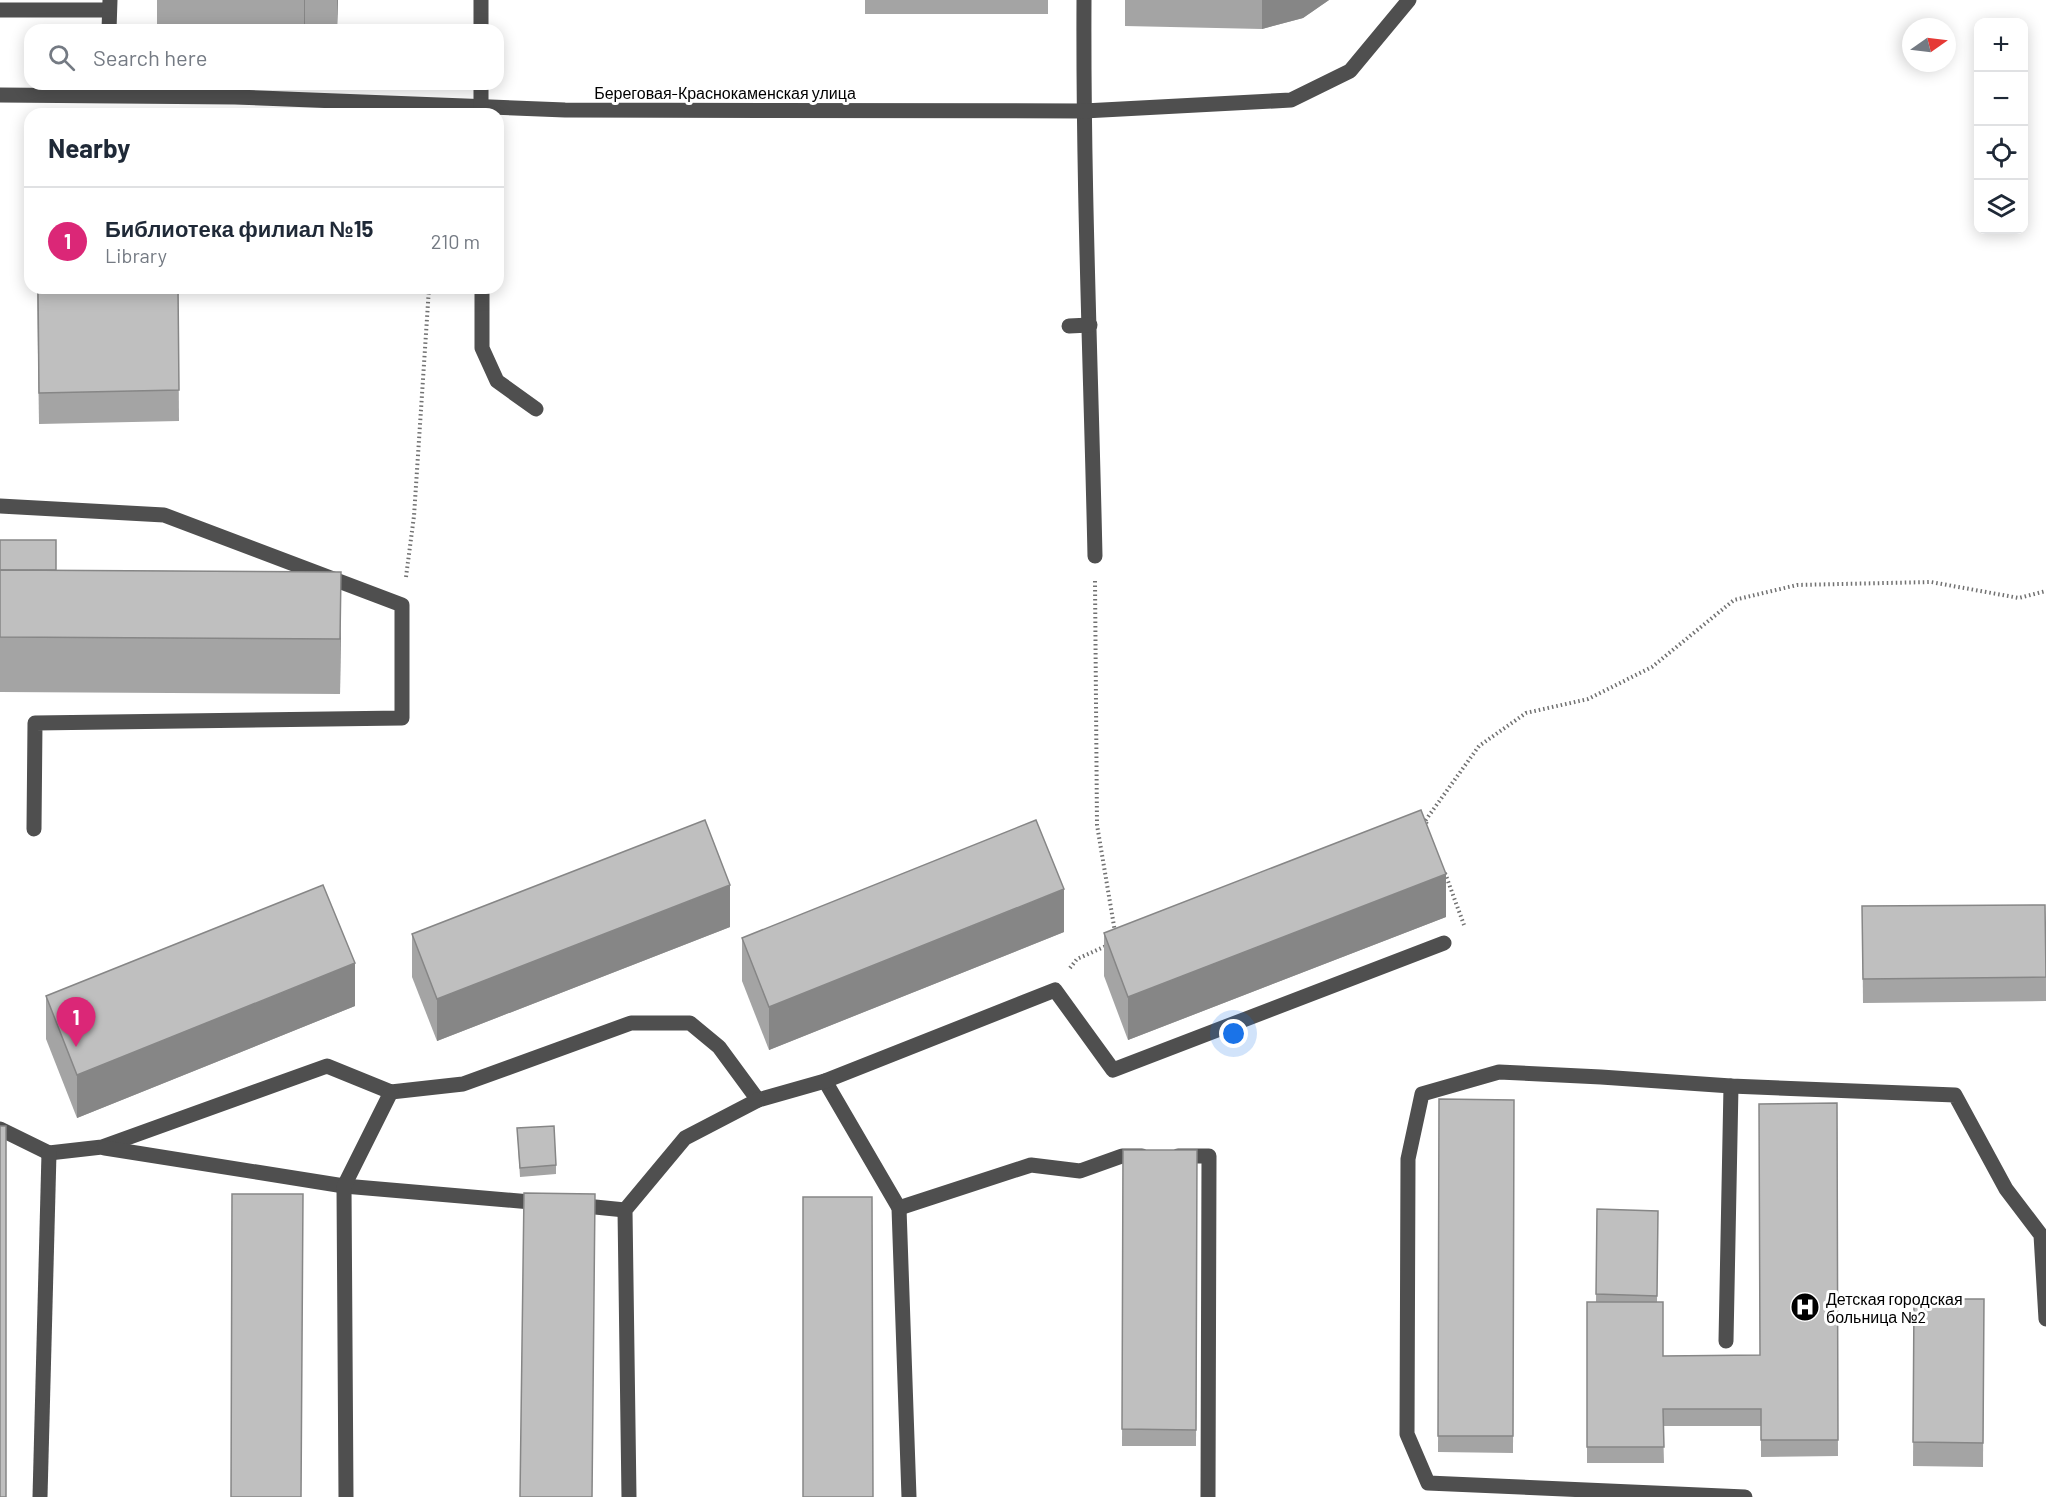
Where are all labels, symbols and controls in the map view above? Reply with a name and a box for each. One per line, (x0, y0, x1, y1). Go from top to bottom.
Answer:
north arrow (1902, 18, 1956, 72)
map controls (1974, 18, 2028, 234)
button: + (1974, 18, 2028, 72)
search box (24, 24, 504, 90)
icon: search (45, 41, 78, 74)
text: Search here (93, 44, 207, 70)
button: − (1974, 72, 2028, 126)
street label: Береговая-Краснокаменская улица (594, 83, 856, 102)
button: locate (1974, 126, 2028, 180)
text: Nearby (48, 132, 130, 163)
button: layers (1974, 180, 2028, 234)
text: Библиотека филиал №15 (105, 215, 373, 241)
text: 1 (64, 229, 71, 253)
text: 210 m (431, 229, 480, 253)
text: Library (105, 243, 167, 267)
pin: 1 (56, 998, 96, 1047)
your location (1219, 1019, 1248, 1048)
place label: Детская городская больница №2 (1826, 1289, 1963, 1326)
hospital icon: Детская городская больница №2 (1789, 1291, 1821, 1323)

